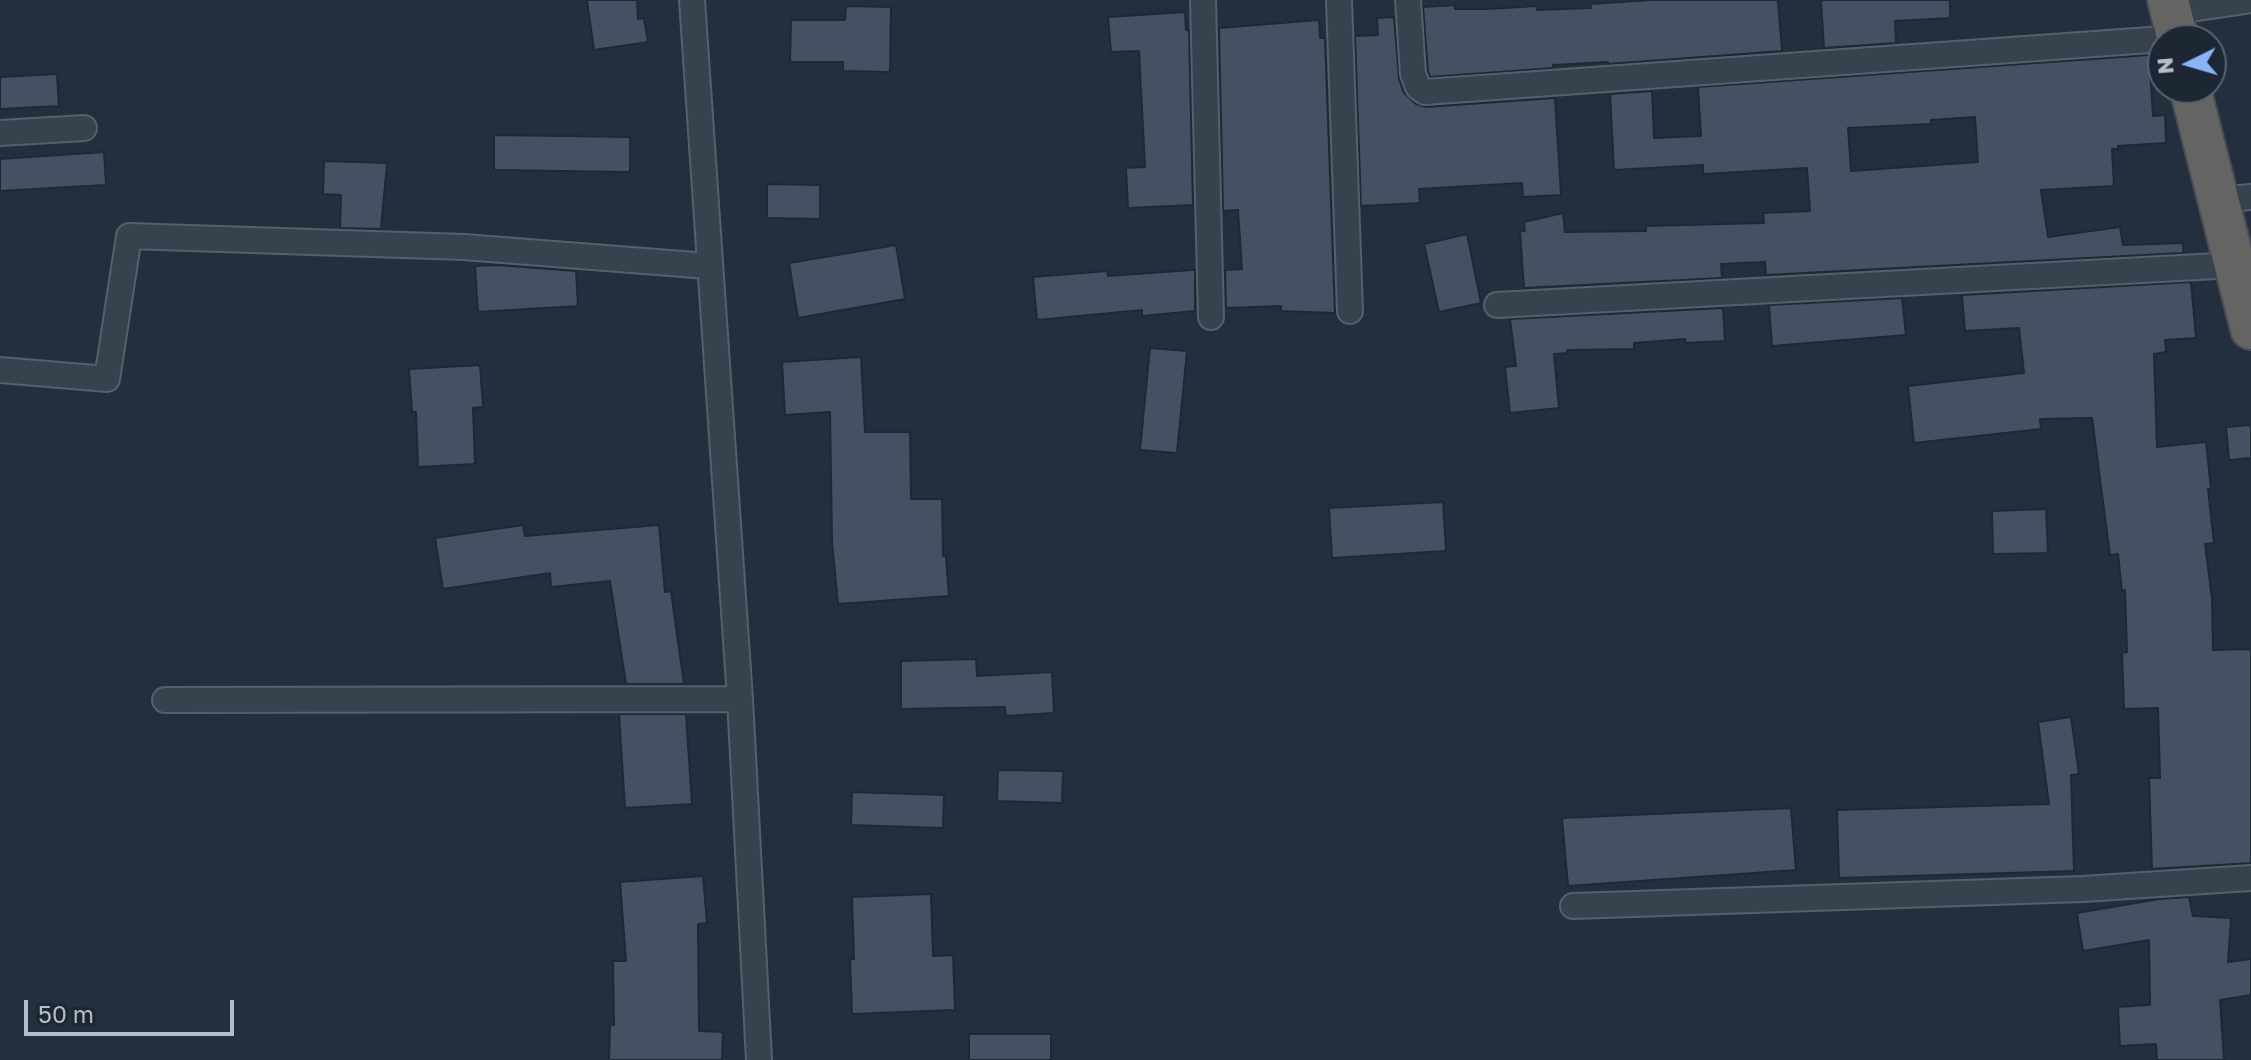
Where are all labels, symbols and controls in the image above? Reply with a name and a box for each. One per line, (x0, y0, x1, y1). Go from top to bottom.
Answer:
north arrow (2147, 24, 2227, 104)
text: N (2150, 56, 2179, 75)
scale bar (28, 984, 238, 1034)
text: 50 m (38, 999, 94, 1028)

